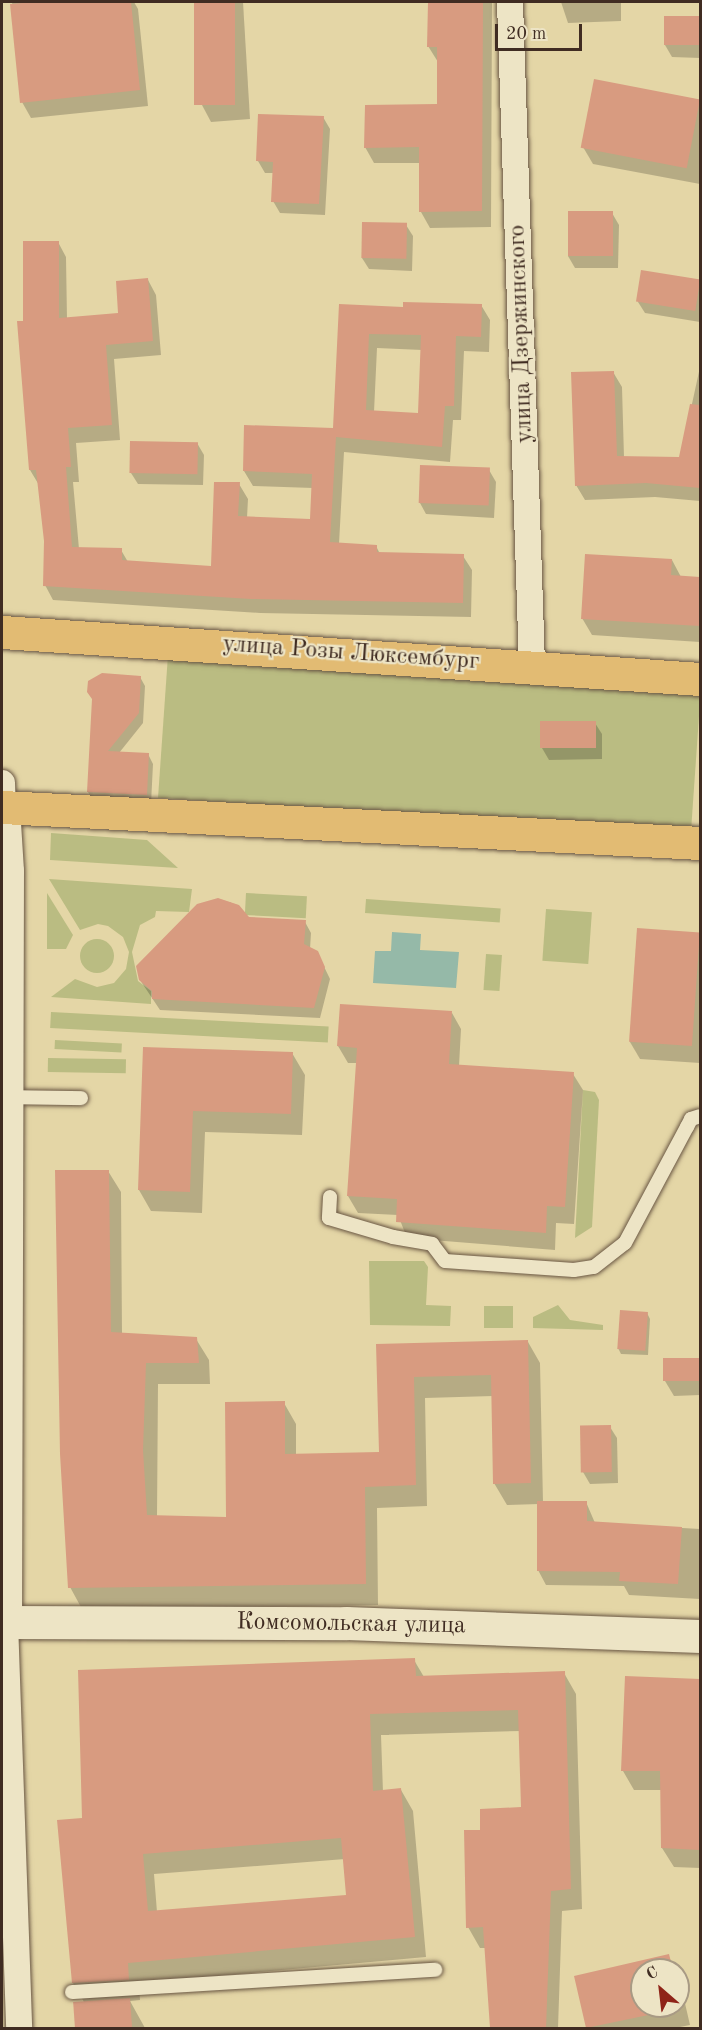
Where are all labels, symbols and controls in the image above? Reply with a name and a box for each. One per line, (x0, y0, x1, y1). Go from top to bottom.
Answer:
scale bar (498, 12, 585, 50)
text: 20 m (506, 25, 546, 43)
street label: улица Дзержинского (504, 224, 540, 444)
street label: улица Розы Люксембург (222, 631, 480, 677)
street label: Комсомольская улица (236, 1609, 466, 1641)
north arrow (630, 1958, 690, 2018)
text: С (644, 1964, 661, 1983)

